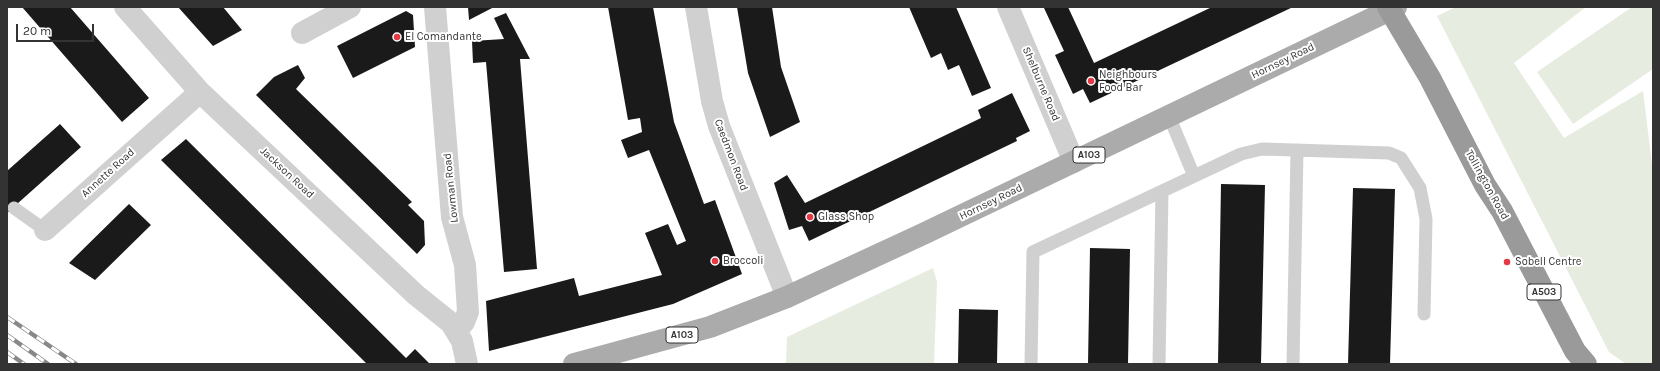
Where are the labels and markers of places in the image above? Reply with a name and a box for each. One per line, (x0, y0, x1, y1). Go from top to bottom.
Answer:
place label: El Comandante (405, 30, 482, 44)
marker: El Comandante (392, 32, 402, 42)
place label: Neighbours Food Bar (1099, 68, 1157, 94)
marker: Neighbours Food Bar (1086, 76, 1096, 86)
place label: Glass Shop (818, 210, 874, 224)
marker: Glass Shop (805, 212, 815, 222)
place label: Broccoli (723, 254, 764, 268)
place label: Sobell Centre (1515, 255, 1581, 269)
marker: Broccoli (710, 256, 720, 266)
marker: Sobell Centre (1502, 257, 1512, 267)

